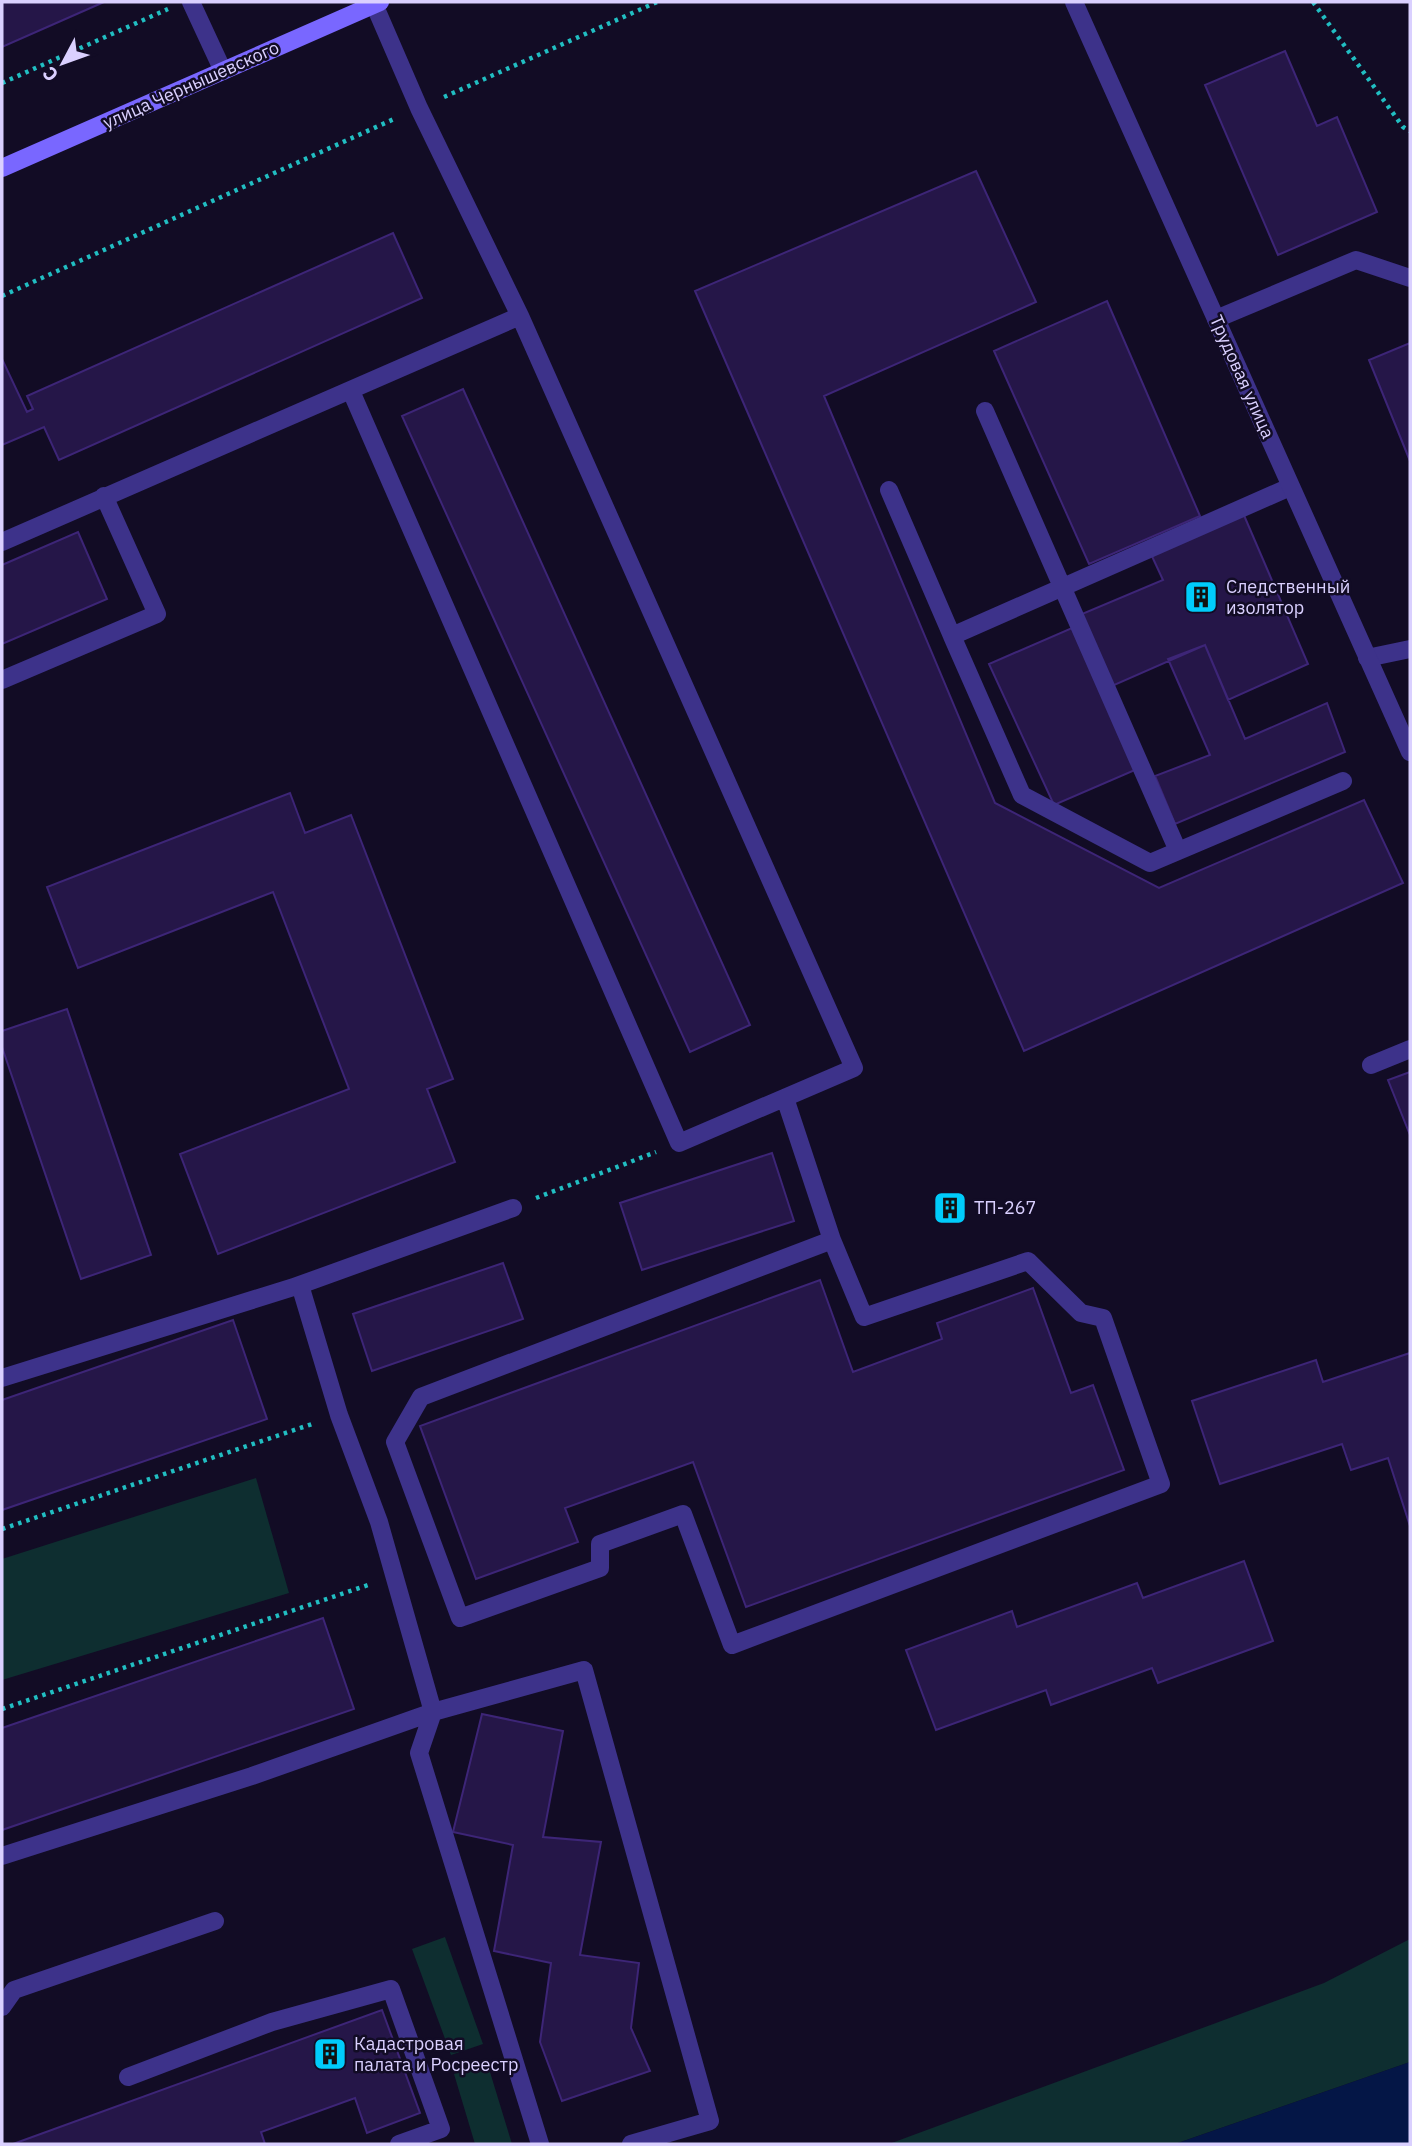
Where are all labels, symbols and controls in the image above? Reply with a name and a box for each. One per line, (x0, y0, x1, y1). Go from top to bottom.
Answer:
north arrow (28, 28, 98, 98)
street label: улица Чернышевского (99, 35, 282, 134)
text: С (37, 62, 63, 87)
street label: Трудовая улица (1205, 312, 1280, 442)
place label: Следственный изолятор (1226, 575, 1350, 619)
building icon: Следственный изолятор (1182, 578, 1220, 616)
building icon: ТП-267 (931, 1189, 969, 1227)
place label: ТП-267 (974, 1196, 1036, 1219)
place label: Кадастровая палата и Росреестр (354, 2032, 518, 2076)
building icon: Кадастровая палата и Росреестр (311, 2035, 349, 2073)

